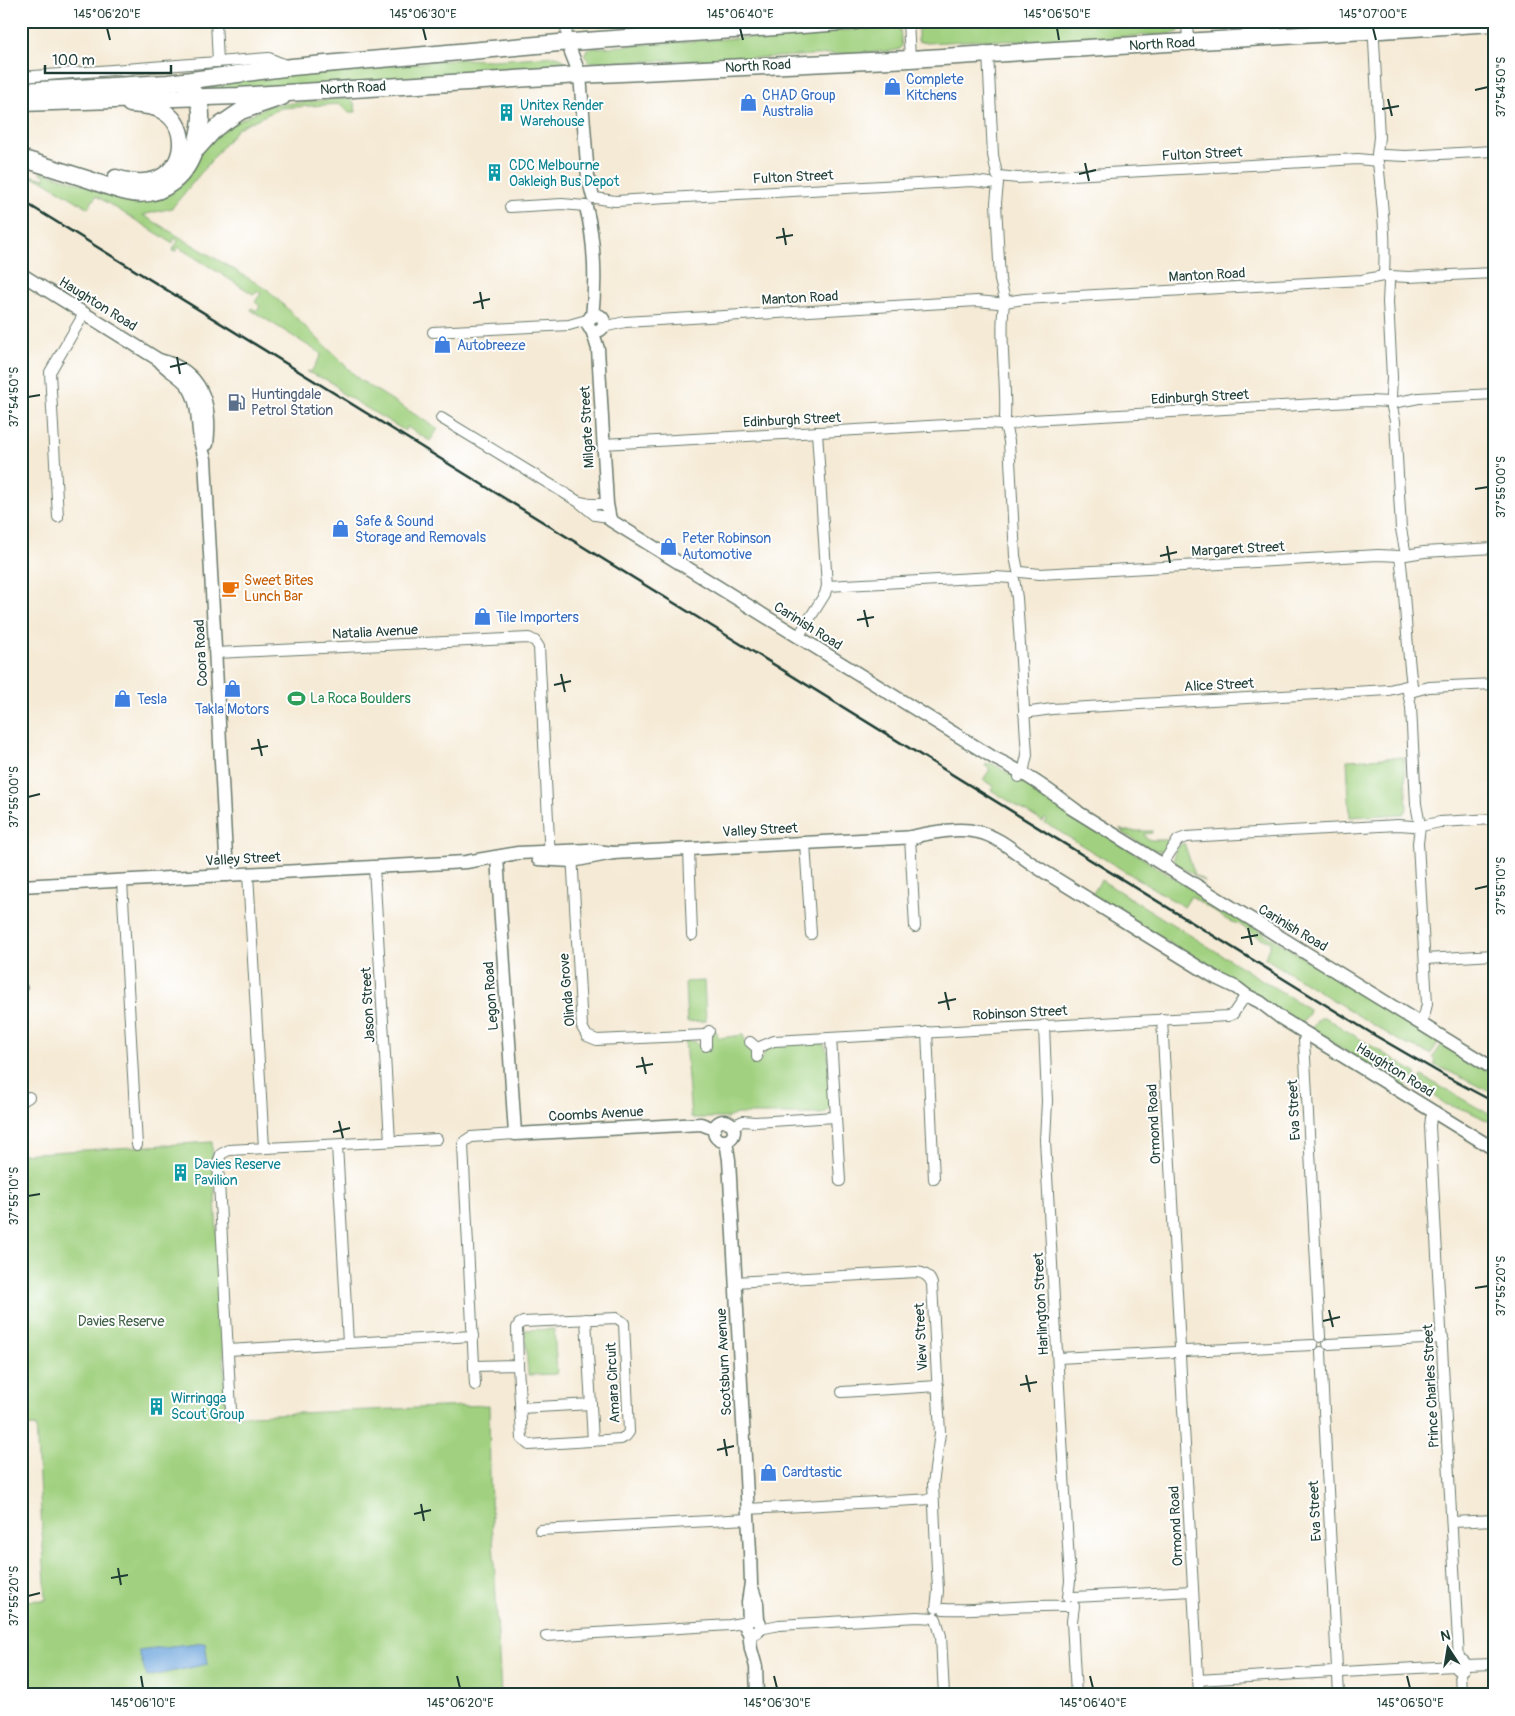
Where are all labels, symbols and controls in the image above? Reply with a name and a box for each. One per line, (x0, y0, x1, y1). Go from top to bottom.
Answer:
text: 145°06'20"E (74, 7, 141, 22)
text: 145°06'30"E (390, 7, 456, 22)
text: 145°06'40"E (706, 7, 774, 22)
text: 145°06'50"E (1024, 7, 1090, 22)
text: 145°07'00"E (1339, 7, 1407, 22)
street label: North Road (1128, 34, 1196, 54)
scale bar (45, 42, 171, 74)
text: 100 m (52, 51, 95, 70)
street label: North Road (724, 56, 792, 76)
text: 37°54'50"S (1494, 57, 1509, 117)
place label: Complete Kitchens (906, 71, 964, 104)
shop icon: Complete Kitchens (882, 77, 902, 97)
street label: North Road (319, 78, 387, 98)
place label: CHAD Group Australia (762, 87, 836, 120)
shop icon: CHAD Group Australia (738, 93, 758, 113)
place label: Unitex Render Warehouse (520, 97, 604, 130)
building icon: Unitex Render Warehouse (496, 103, 516, 123)
street label: Fulton Street (1161, 143, 1243, 165)
place label: CDC Melbourne Oakleigh Bus Depot (509, 157, 620, 190)
building icon: CDC Melbourne Oakleigh Bus Depot (485, 163, 505, 183)
street label: Fulton Street (752, 166, 834, 188)
street label: Manton Road (1168, 264, 1246, 286)
street label: Haughton Road (56, 273, 140, 335)
street label: Manton Road (761, 287, 839, 309)
shop icon: Autobreeze (433, 335, 453, 355)
place label: Autobreeze (457, 337, 525, 354)
text: 37°54'50"S (7, 367, 22, 427)
street label: Milgate Street (576, 385, 598, 469)
place label: Huntingdale Petrol Station (251, 386, 333, 419)
street label: Edinburgh Street (1151, 386, 1250, 408)
fuel station icon: Huntingdale Petrol Station (227, 392, 247, 412)
street label: Edinburgh Street (743, 409, 842, 431)
text: 37°55'00"S (1494, 456, 1509, 518)
place label: Safe & Sound Storage and Removals (355, 513, 487, 546)
shop icon: Safe & Sound Storage and Removals (331, 519, 351, 539)
place label: Peter Robinson Automotive (682, 530, 771, 563)
shop icon: Peter Robinson Automotive (658, 536, 678, 556)
street label: Margaret Street (1191, 538, 1285, 560)
place label: Sweet Bites Lunch Bar (244, 572, 314, 605)
cafe icon: Sweet Bites Lunch Bar (220, 578, 240, 598)
street label: Carinish Road (771, 598, 846, 654)
shop icon: Tile Importers (472, 607, 492, 627)
place label: Tile Importers (496, 609, 580, 626)
street label: Coora Road (191, 619, 211, 687)
street label: Natalia Avenue (332, 621, 419, 643)
street label: Alice Street (1184, 675, 1255, 695)
shop icon: Takla Motors (222, 679, 242, 699)
sports icon: La Roca Boulders (286, 688, 306, 708)
shop icon: Tesla (113, 689, 133, 709)
place label: La Roca Boulders (310, 690, 411, 707)
place label: Tesla (137, 691, 167, 708)
place label: Takla Motors (195, 701, 270, 718)
text: 37°55'00"S (7, 766, 22, 828)
street label: Valley Street (722, 820, 798, 840)
street label: Valley Street (205, 849, 281, 869)
text: 37°55'10"S (1494, 857, 1509, 915)
street label: Carinish Road (1255, 901, 1331, 955)
street label: Olinda Grove (555, 952, 579, 1027)
street label: Legon Road (480, 961, 502, 1031)
street label: Jason Street (358, 966, 378, 1043)
street label: Robinson Street (972, 1002, 1068, 1024)
street label: Haughton Road (1353, 1039, 1437, 1101)
street label: Eva Street (1284, 1079, 1304, 1141)
street label: Ormond Road (1143, 1083, 1165, 1165)
street label: Coombs Avenue (548, 1103, 644, 1125)
place label: Davies Reserve Pavilion (194, 1156, 281, 1189)
building icon: Davies Reserve Pavilion (170, 1162, 190, 1182)
text: 37°55'10"S (7, 1167, 22, 1225)
street label: Harlington Street (1030, 1252, 1052, 1356)
text: 37°55'20"S (1494, 1256, 1509, 1316)
street label: View Street (911, 1302, 931, 1372)
street label: Scotsburn Avenue (713, 1308, 735, 1416)
park label: Davies Reserve (78, 1313, 164, 1330)
street label: Prince Charles Street (1419, 1323, 1443, 1448)
street label: Amara Circuit (602, 1342, 624, 1424)
place label: Wirringga Scout Group (171, 1390, 245, 1423)
building icon: Wirringga Scout Group (147, 1396, 167, 1416)
shop icon: Cardtastic (758, 1462, 778, 1482)
place label: Cardtastic (782, 1464, 842, 1481)
street label: Eva Street (1305, 1480, 1325, 1542)
street label: Ormond Road (1165, 1485, 1187, 1567)
text: 37°55'20"S (7, 1566, 22, 1626)
north arrow (1422, 1624, 1472, 1674)
text: N (1439, 1626, 1452, 1645)
text: 145°06'10"E (111, 1696, 175, 1711)
text: 145°06'20"E (427, 1696, 494, 1711)
text: 145°06'30"E (744, 1696, 810, 1711)
text: 145°06'40"E (1059, 1696, 1127, 1711)
text: 145°06'50"E (1377, 1696, 1443, 1711)

